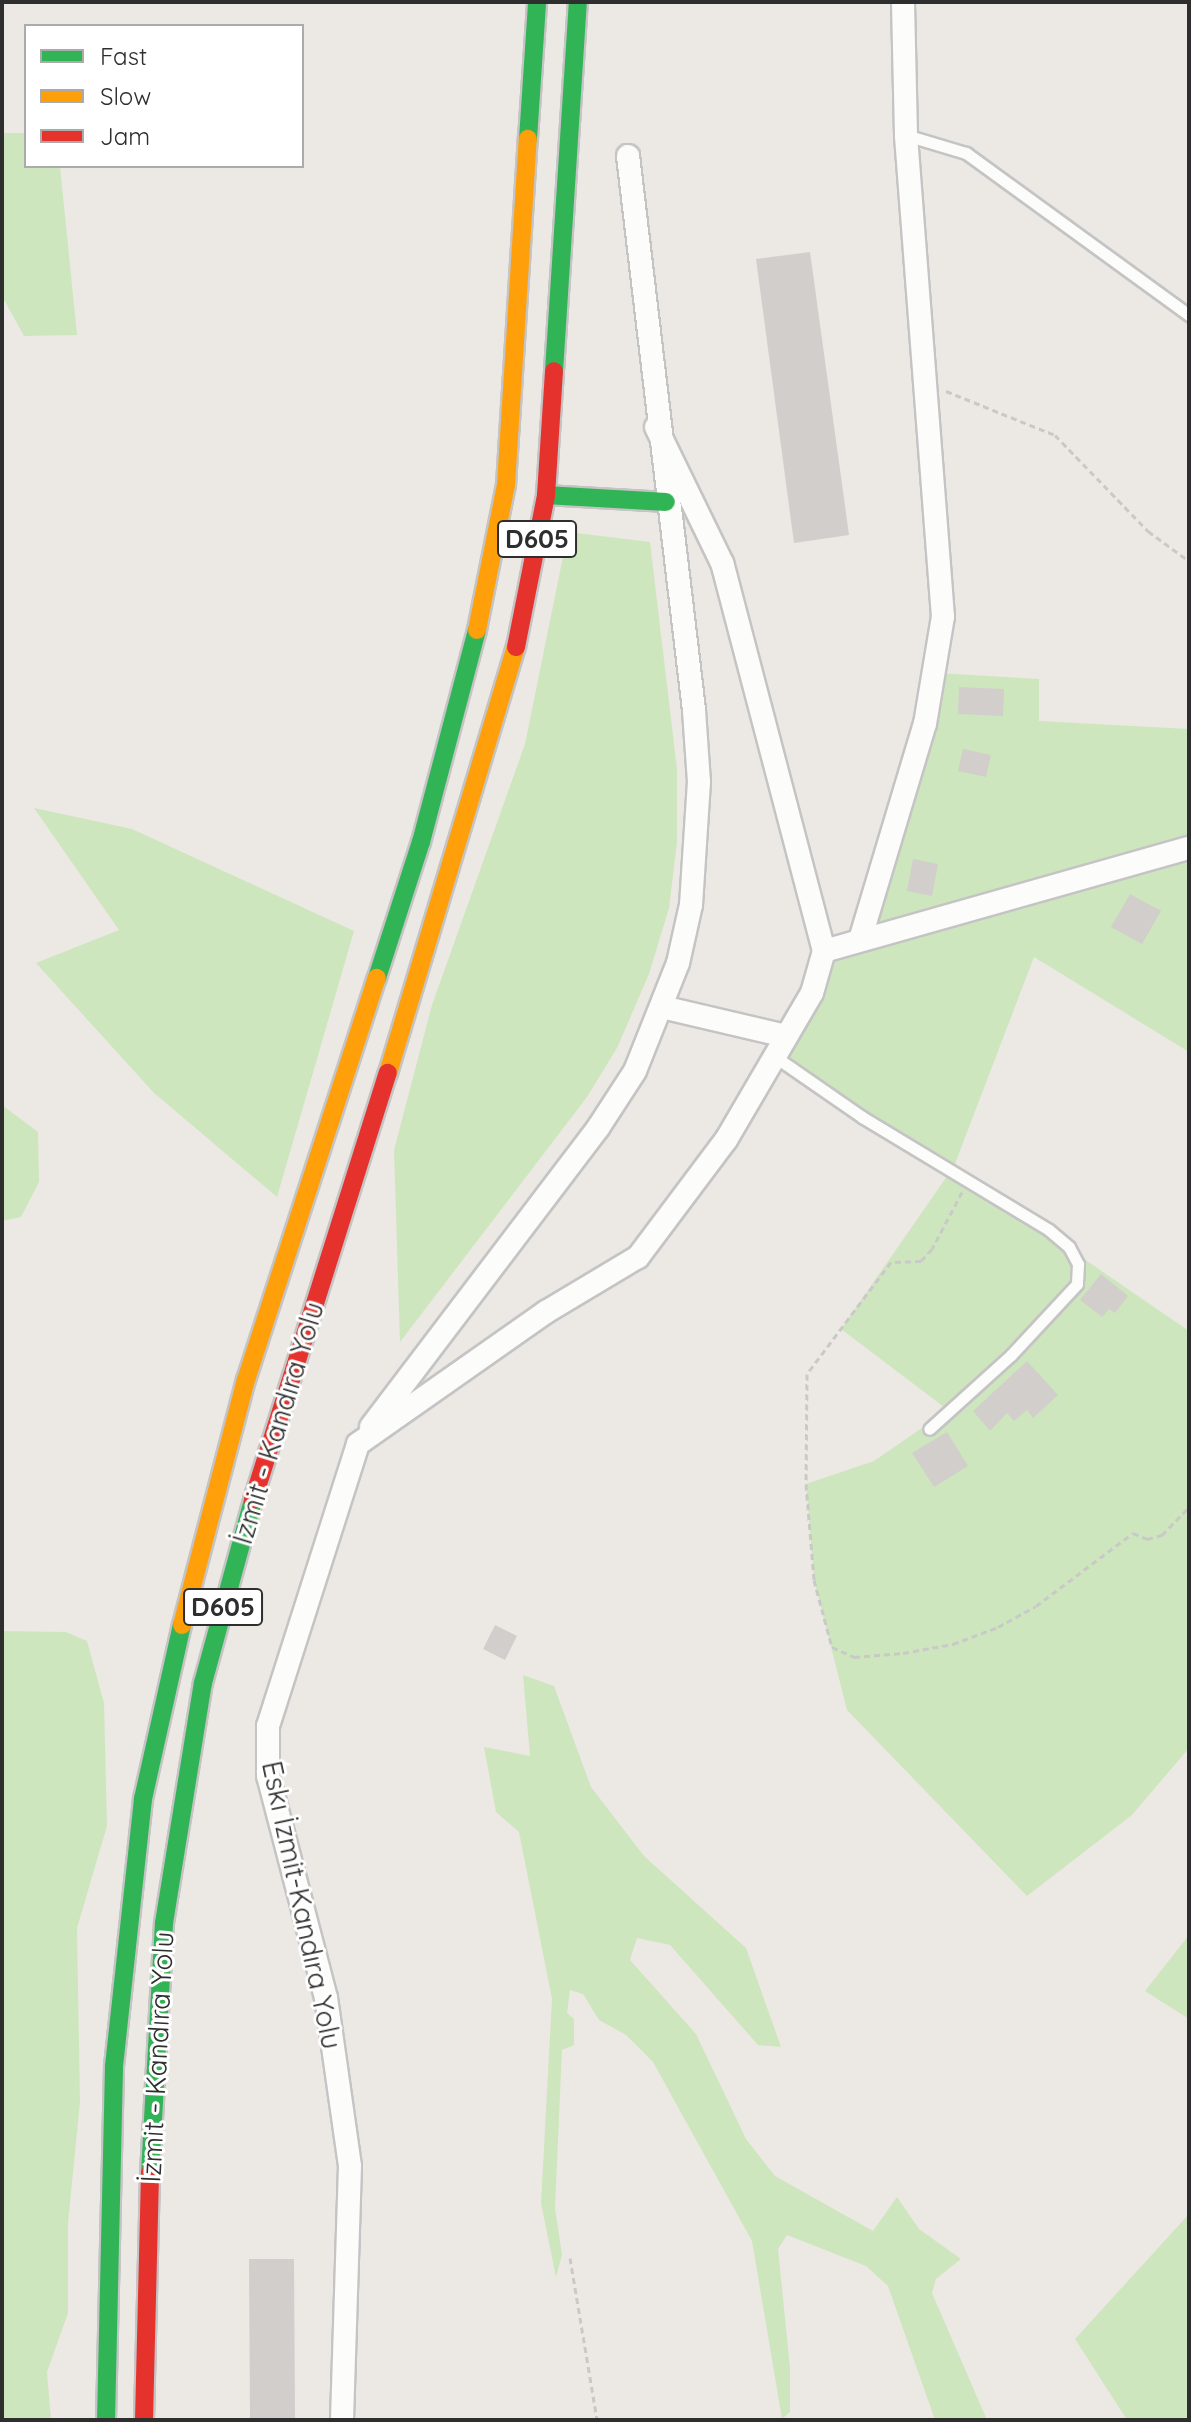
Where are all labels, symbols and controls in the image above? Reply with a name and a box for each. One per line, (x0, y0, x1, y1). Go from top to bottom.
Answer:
legend (24, 24, 304, 168)
text: Fast (100, 41, 147, 71)
text: Slow (100, 81, 151, 111)
text: Jam (100, 121, 150, 151)
road number: D605 (497, 517, 577, 561)
street label: İzmit - Kandıra Yolu (225, 1298, 331, 1548)
road number: D605 (183, 1585, 263, 1629)
street label: Eskı İzmit-Kandıra Yolu (255, 1758, 349, 2052)
street label: İzmit - Kandıra Yolu (134, 1931, 180, 2183)

